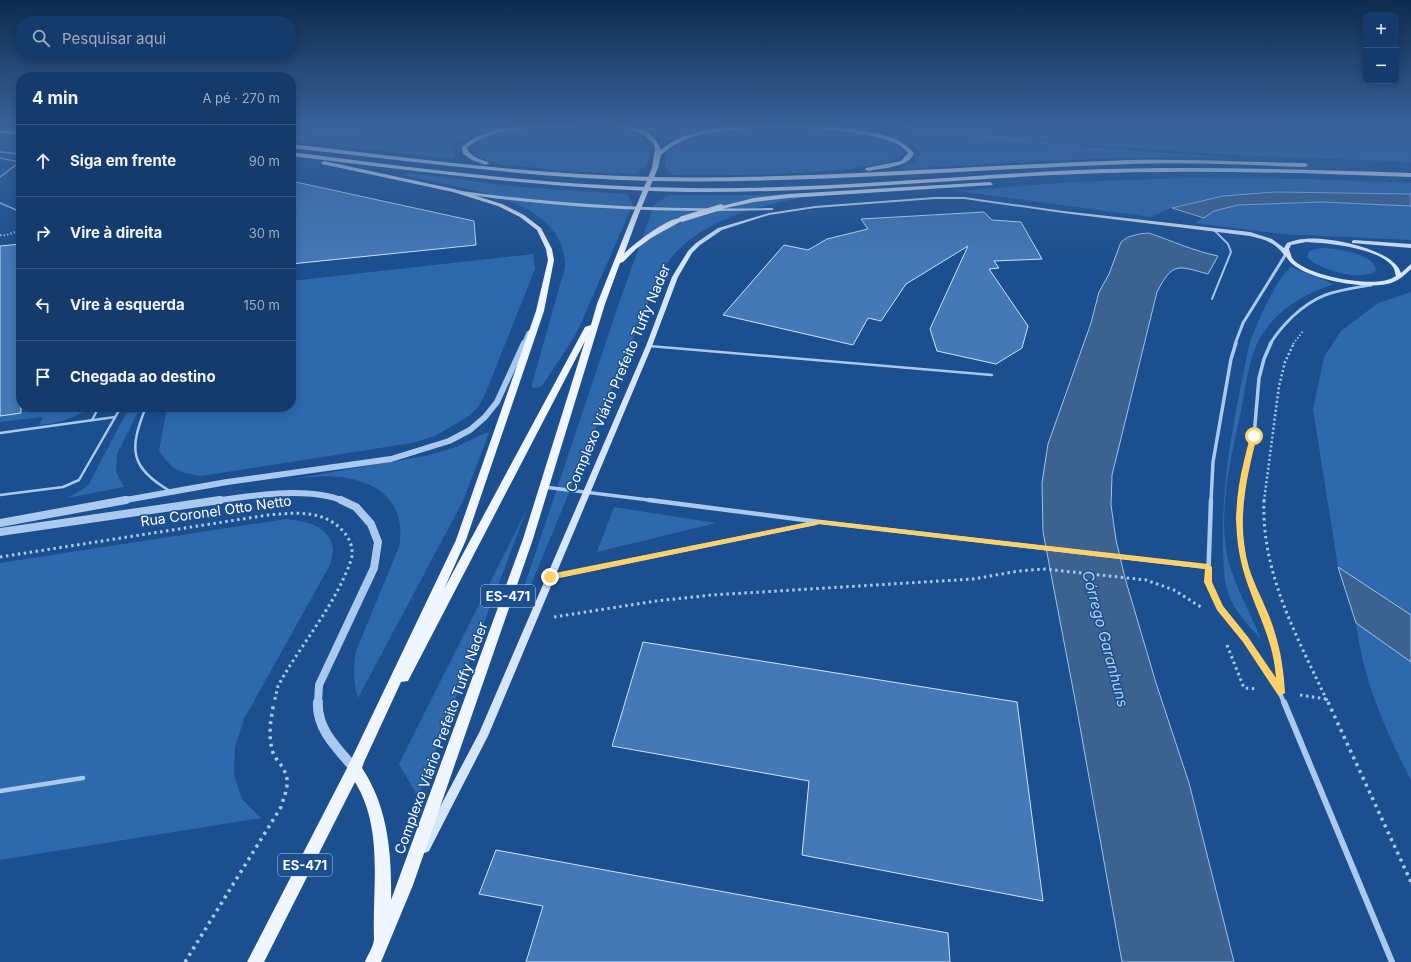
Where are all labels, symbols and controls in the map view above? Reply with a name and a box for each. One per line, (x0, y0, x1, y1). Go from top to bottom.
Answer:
map controls (1363, 12, 1399, 84)
button: + (1363, 12, 1399, 48)
search box (16, 16, 296, 60)
icon: search (30, 27, 52, 49)
text: Pesquisar aqui (62, 29, 166, 48)
button: − (1363, 48, 1399, 84)
text: 4 min (32, 88, 78, 108)
text: A pé · 270 m (202, 90, 280, 106)
icon: ahead (32, 150, 54, 172)
text: Siga em frente (70, 151, 176, 170)
text: 90 m (249, 153, 280, 169)
icon: right (32, 222, 54, 244)
text: Vire à direita (70, 223, 162, 242)
text: 30 m (249, 225, 280, 241)
street label: Complexo Viário Prefeito Tuffy Nader (562, 261, 673, 494)
icon: left (32, 294, 54, 316)
text: Vire à esquerda (70, 295, 185, 314)
text: 150 m (244, 297, 280, 313)
icon: arrive (32, 366, 54, 388)
text: Chegada ao destino (70, 367, 216, 386)
route start (1245, 427, 1263, 445)
street label: Rua Coronel Otto Netto (139, 491, 293, 530)
route end (541, 568, 559, 586)
water label: Córrego Garanhuns (1078, 568, 1133, 709)
road number: ES-471 (481, 585, 535, 607)
street label: Complexo Viário Prefeito Tuffy Nader (390, 619, 491, 856)
road number: ES-471 (278, 854, 332, 876)

